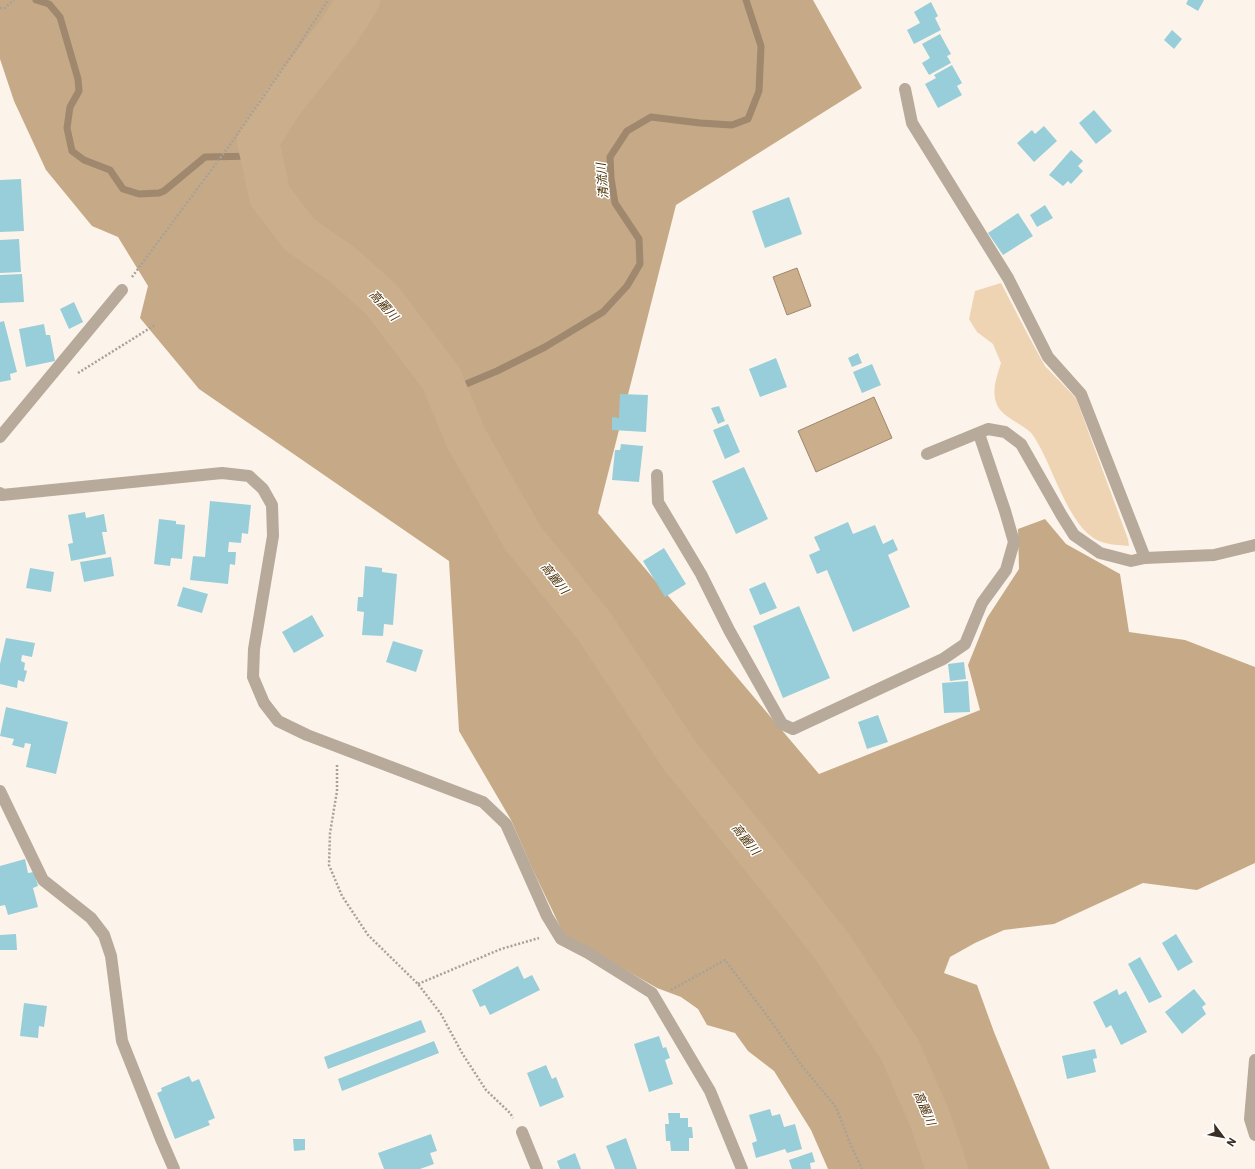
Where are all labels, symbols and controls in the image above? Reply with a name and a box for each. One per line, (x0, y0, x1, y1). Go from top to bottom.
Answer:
water label: 清流川 (593, 160, 611, 200)
water label: 高麗川 (366, 287, 403, 325)
water label: 高麗川 (538, 559, 573, 598)
water label: 高麗川 (729, 820, 764, 859)
water label: 高麗川 (911, 1088, 940, 1129)
north arrow (1203, 1117, 1243, 1157)
text: N (1223, 1135, 1240, 1149)

